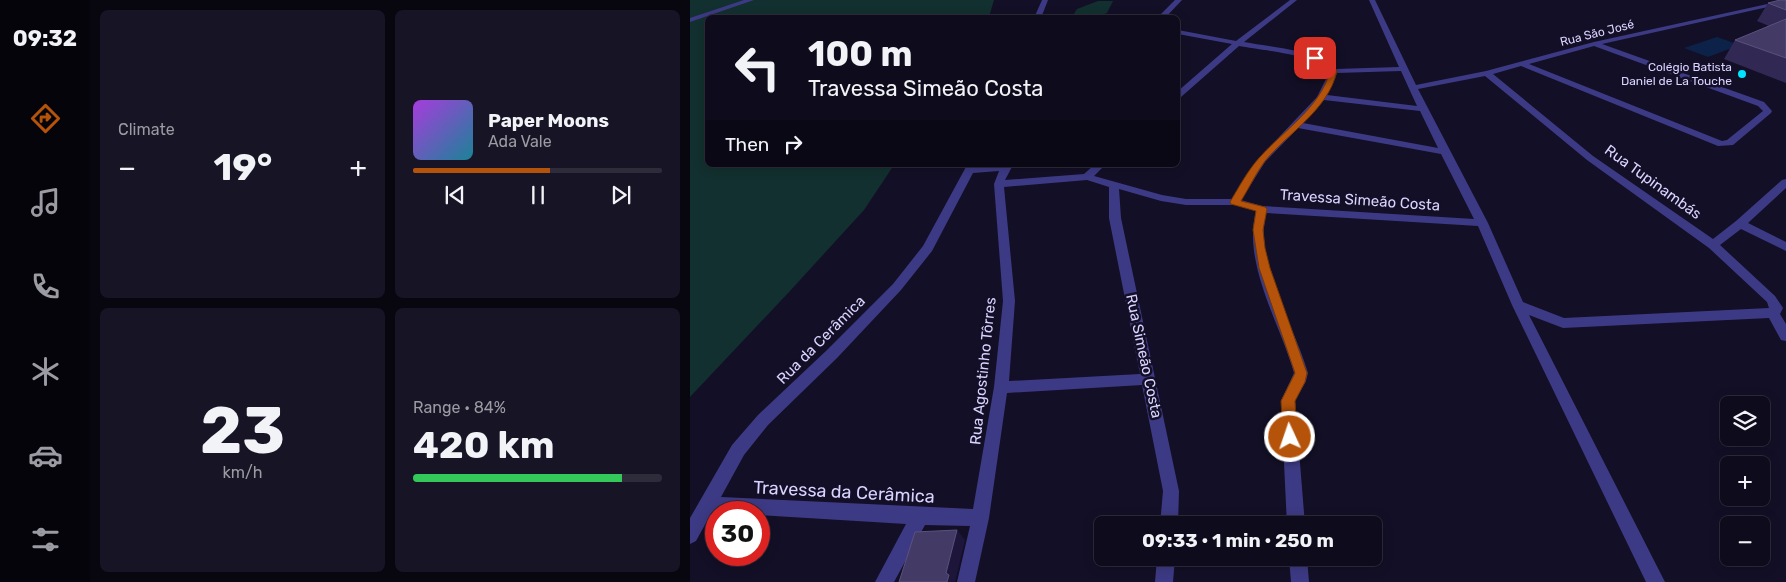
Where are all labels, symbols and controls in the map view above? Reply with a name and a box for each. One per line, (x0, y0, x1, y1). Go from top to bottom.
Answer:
street label: Rua São José (1558, 17, 1636, 49)
text: 09:32 (13, 25, 77, 52)
text: 100 m (808, 33, 913, 75)
icon: left (725, 35, 790, 100)
pin (1294, 37, 1336, 79)
icon: arrive (1301, 44, 1329, 72)
place label: Colégio Batista Daniel de La Touche (1621, 60, 1732, 88)
marker: Colégio Batista Daniel de La Touche (1736, 68, 1748, 80)
text: Travessa Simeão Costa (808, 75, 1043, 102)
icon: directions (28, 101, 63, 136)
text: Paper Moons (488, 109, 609, 132)
text: Climate (118, 120, 175, 139)
icon: right (779, 130, 807, 158)
text: Ada Vale (488, 132, 552, 151)
text: Then (725, 133, 769, 156)
street label: Rua Tupinambás (1601, 141, 1705, 223)
text: 19° (213, 144, 272, 190)
text: − (118, 151, 136, 184)
text: + (350, 151, 367, 184)
icon: previous (441, 181, 469, 209)
icon: pause (524, 181, 552, 209)
icon: next (607, 181, 635, 209)
icon: music (28, 185, 63, 220)
street label: Travessa Simeão Costa (1279, 185, 1441, 215)
icon: phone (28, 269, 63, 304)
street label: Rua da Cerâmica (773, 292, 869, 388)
street label: Rua Simeão Costa (1122, 292, 1166, 420)
street label: Rua Agostinho Tôrres (966, 296, 1000, 446)
icon: climate (28, 354, 63, 389)
text: 23 (200, 392, 285, 469)
map controls (1720, 396, 1770, 566)
button: layers (1720, 396, 1770, 446)
text: Range · 84% (413, 398, 506, 417)
position arrow (1263, 410, 1315, 462)
text: 420 km (413, 422, 555, 468)
icon: car (28, 438, 63, 473)
button: + (1720, 456, 1770, 506)
text: km/h (223, 463, 262, 482)
street label: Travessa da Cerâmica (753, 476, 935, 508)
speed limit sign: 30 (705, 501, 770, 566)
button: − (1720, 516, 1770, 566)
icon: filters (28, 522, 63, 557)
text: 09:33 · 1 min · 250 m (1142, 529, 1334, 552)

